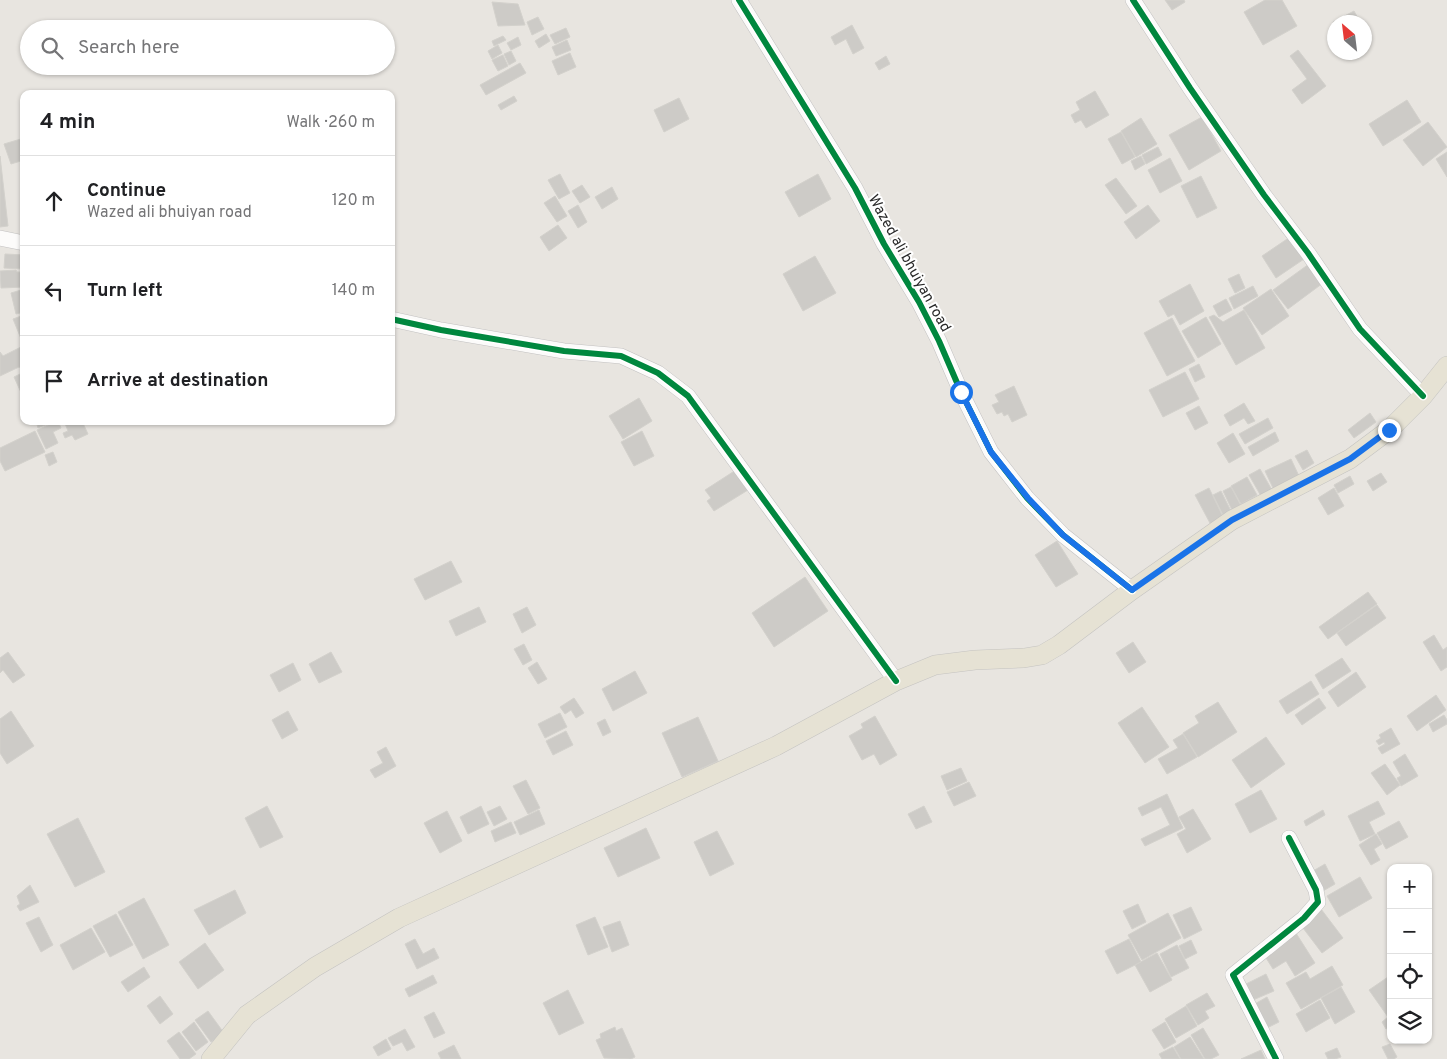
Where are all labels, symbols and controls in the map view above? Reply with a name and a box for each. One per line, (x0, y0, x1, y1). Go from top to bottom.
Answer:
north arrow (1327, 15, 1372, 60)
search box (20, 20, 395, 75)
icon: search (38, 34, 66, 62)
text: Search here (78, 36, 180, 60)
text: 4 min (40, 109, 96, 136)
text: Walk · 260 m (286, 113, 375, 133)
text: Continue (87, 179, 166, 203)
icon: ahead (40, 187, 68, 215)
text: 120 m (332, 191, 375, 211)
street label: Wazed ali bhuiyan road (863, 192, 954, 336)
text: Wazed ali bhuiyan road (87, 203, 252, 223)
icon: left (40, 277, 68, 305)
text: Turn left (87, 279, 163, 303)
text: 140 m (332, 281, 375, 301)
icon: arrive (40, 367, 68, 395)
text: Arrive at destination (87, 369, 268, 393)
route start (950, 381, 973, 404)
route end (1378, 419, 1401, 442)
map controls (1387, 864, 1432, 1044)
button: + (1387, 864, 1432, 909)
button: − (1387, 909, 1432, 954)
button: locate (1387, 954, 1432, 999)
button: layers (1387, 999, 1432, 1044)

